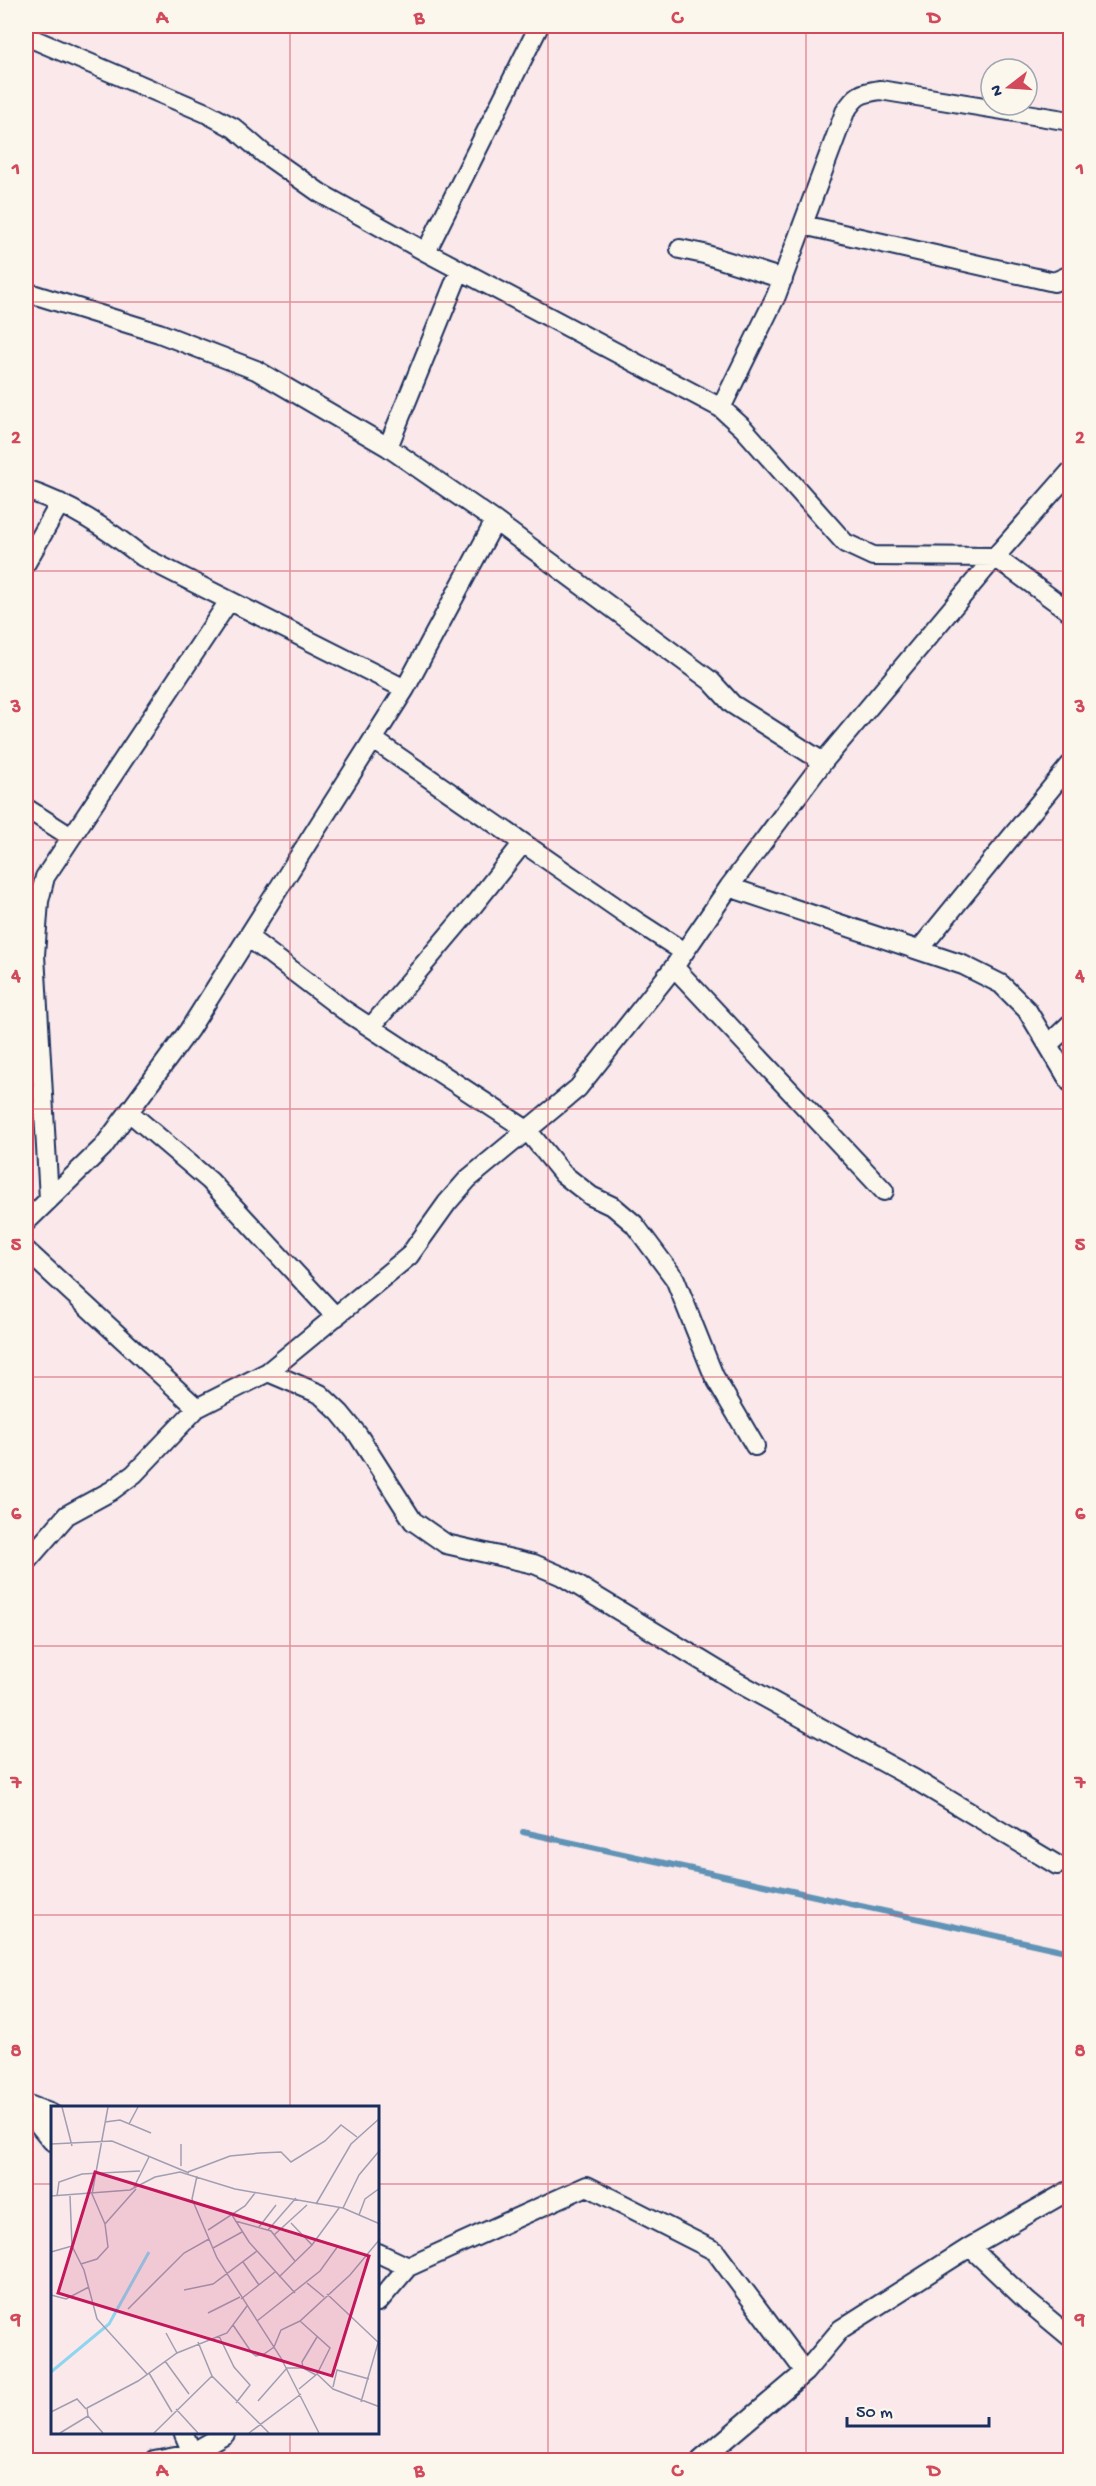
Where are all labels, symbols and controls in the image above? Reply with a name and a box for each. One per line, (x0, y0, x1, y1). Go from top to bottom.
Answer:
text: A (155, 8, 170, 31)
text: B (413, 8, 425, 31)
text: C (671, 8, 685, 31)
text: D (925, 8, 941, 31)
north arrow (979, 57, 1039, 117)
text: N (987, 82, 1009, 98)
text: 1 (11, 159, 20, 182)
text: 1 (1075, 159, 1084, 182)
text: 2 (11, 428, 21, 451)
text: 2 (1075, 428, 1085, 451)
text: 3 (10, 697, 21, 720)
text: 3 (1074, 697, 1085, 720)
text: 4 (10, 966, 21, 989)
text: 4 (1074, 966, 1085, 989)
text: 5 (11, 1235, 22, 1258)
text: 5 (1075, 1235, 1086, 1258)
text: 6 (11, 1504, 22, 1527)
text: 6 (1075, 1504, 1086, 1527)
text: 7 (10, 1773, 23, 1796)
text: 7 (1074, 1773, 1087, 1796)
text: 8 (11, 2041, 22, 2064)
text: 8 (1075, 2041, 1086, 2064)
inset map (51, 2106, 380, 2435)
text: 9 (10, 2310, 21, 2333)
text: 9 (1074, 2310, 1085, 2333)
scale bar (847, 2390, 990, 2428)
text: 50 m (856, 2403, 893, 2424)
text: A (155, 2461, 170, 2484)
text: B (413, 2461, 425, 2484)
text: C (671, 2461, 685, 2484)
text: D (925, 2461, 941, 2484)

